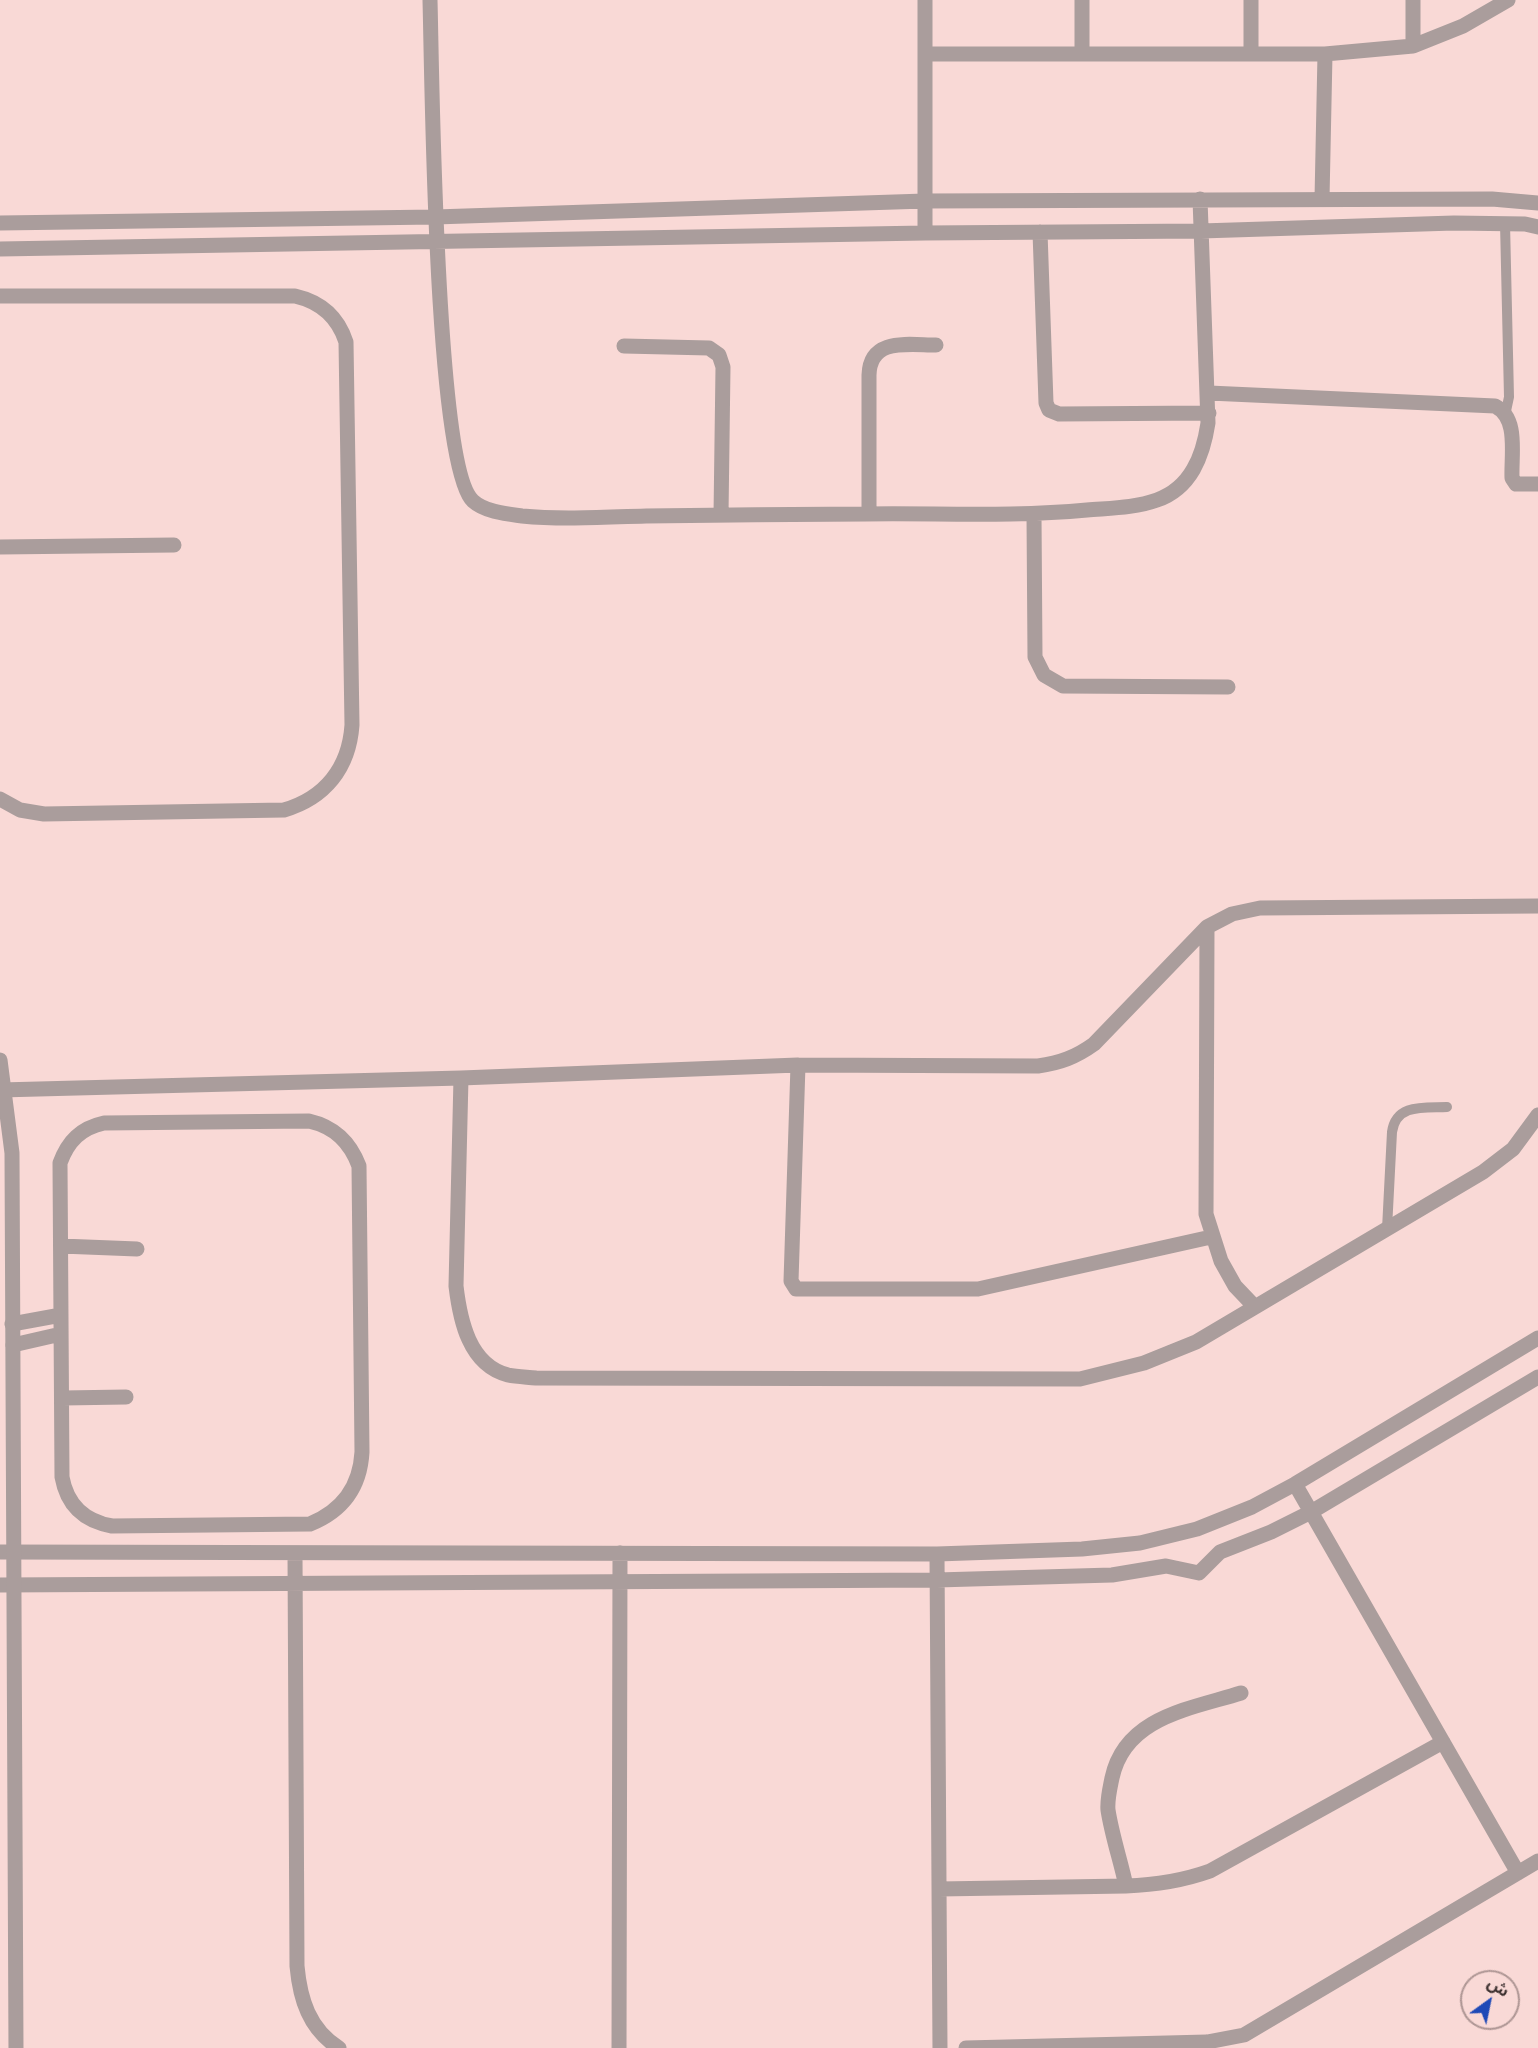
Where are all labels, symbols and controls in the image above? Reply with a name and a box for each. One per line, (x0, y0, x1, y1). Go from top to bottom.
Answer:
north arrow (1460, 1970, 1520, 2030)
text: ش (1484, 1971, 1514, 2002)

